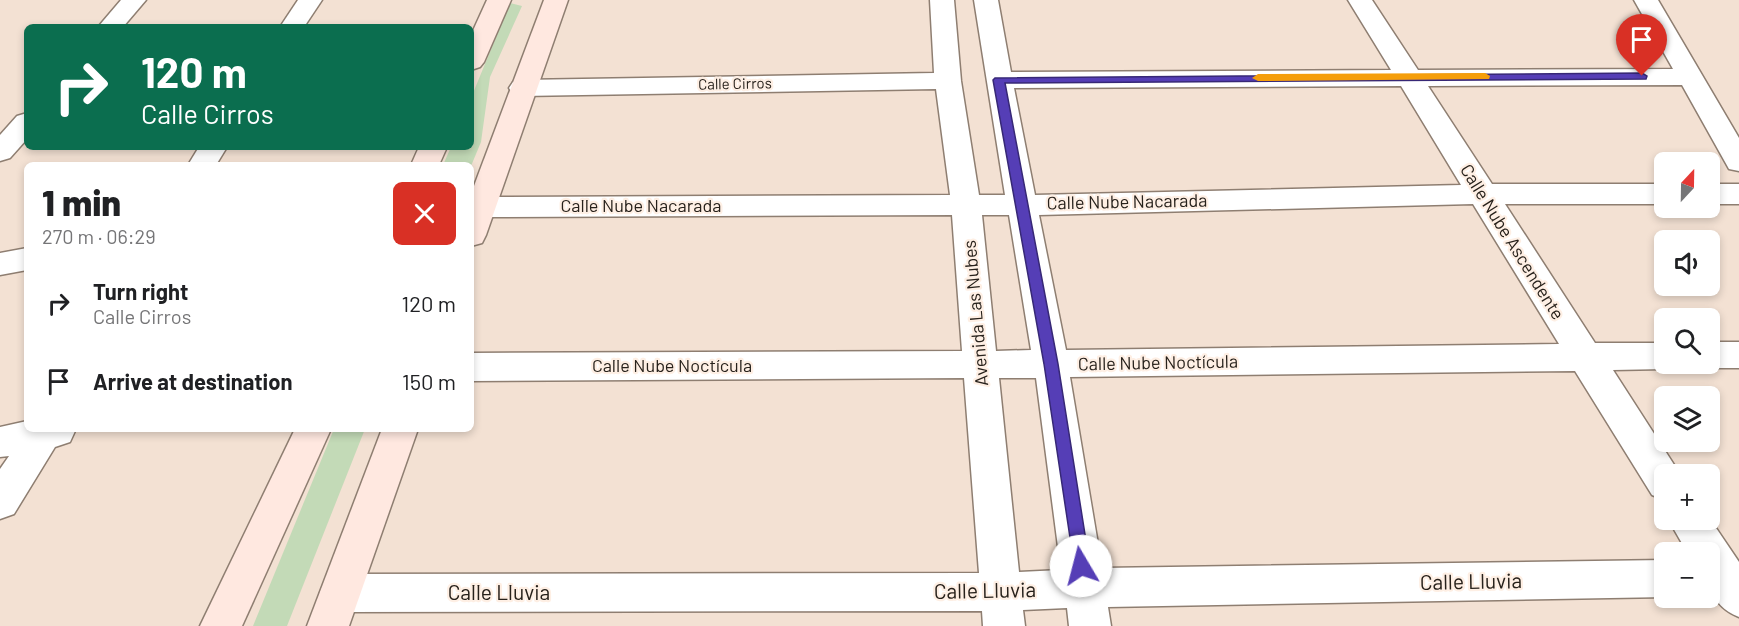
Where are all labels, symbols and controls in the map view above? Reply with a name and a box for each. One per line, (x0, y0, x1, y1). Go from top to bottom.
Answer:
pin (1616, 14, 1667, 76)
icon: arrive (1625, 23, 1658, 56)
text: 120 m (141, 46, 247, 96)
icon: right (42, 48, 120, 126)
street label: Calle Cirros (698, 73, 772, 93)
text: Calle Cirros (141, 97, 274, 129)
north arrow (1654, 152, 1720, 218)
map controls (1654, 152, 1720, 608)
street label: Calle Nube Ascendente (1456, 160, 1570, 323)
text: 1 min (42, 180, 121, 223)
button: close (393, 182, 456, 245)
street label: Calle Nube Nacarada (1046, 189, 1208, 213)
street label: Calle Nube Nacarada (561, 194, 721, 216)
text: 270 m · 06:29 (42, 224, 156, 248)
button: sound (1654, 230, 1720, 296)
street label: Avenida Las Nubes (958, 239, 992, 387)
text: Turn right (93, 278, 188, 304)
icon: right (42, 287, 75, 320)
text: 120 m (401, 290, 456, 316)
text: Calle Cirros (93, 304, 191, 328)
button: search (1654, 308, 1720, 374)
street label: Calle Nube Noctícula (1078, 350, 1238, 374)
street label: Calle Nube Noctícula (592, 354, 752, 376)
icon: arrive (42, 365, 75, 398)
text: Arrive at destination (93, 368, 292, 394)
text: 150 m (402, 368, 456, 394)
button: layers (1654, 386, 1720, 452)
button: + (1654, 464, 1720, 530)
position arrow (1049, 534, 1113, 598)
button: − (1654, 542, 1720, 608)
street label: Calle Lluvia (1420, 567, 1522, 594)
street label: Calle Lluvia (934, 576, 1036, 603)
street label: Calle Lluvia (448, 579, 550, 604)

